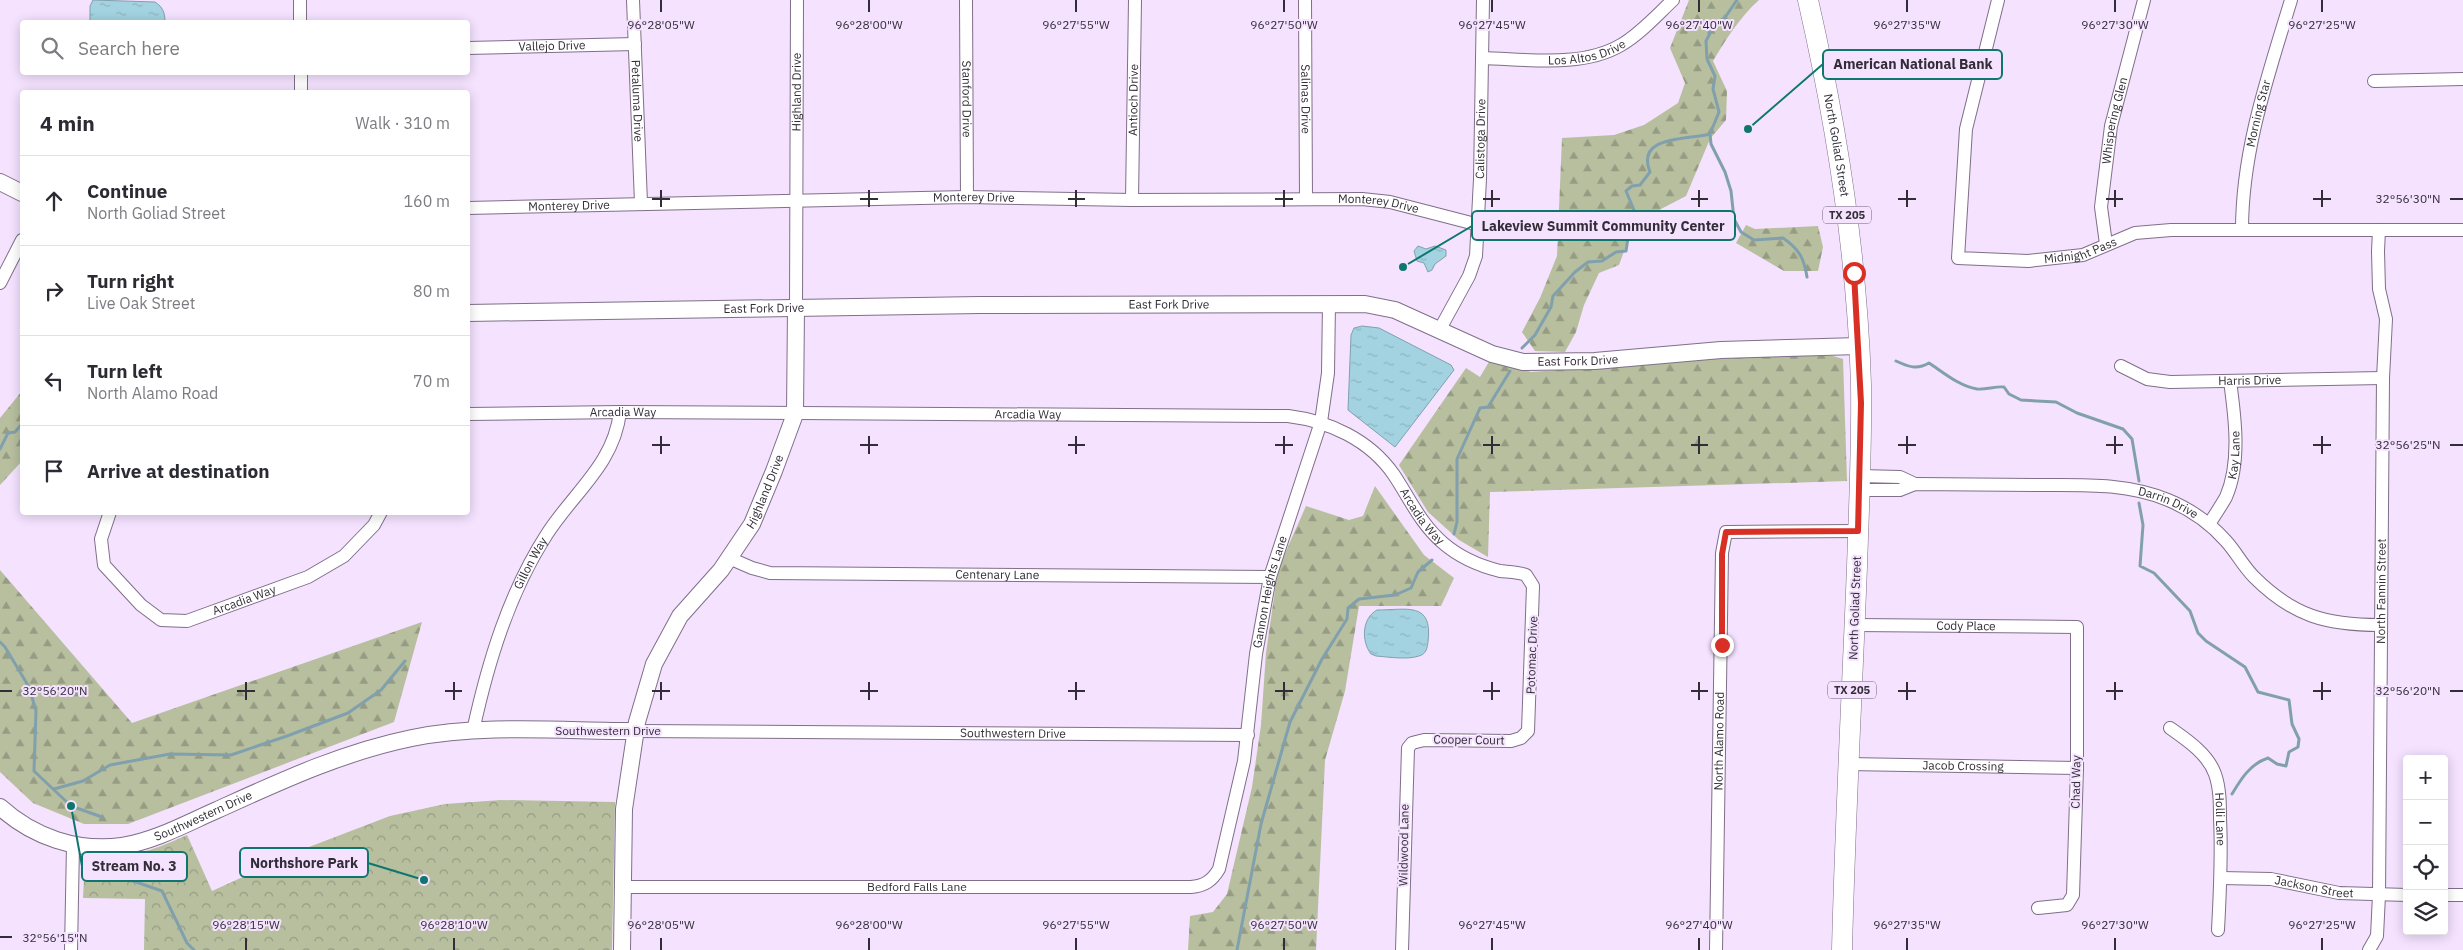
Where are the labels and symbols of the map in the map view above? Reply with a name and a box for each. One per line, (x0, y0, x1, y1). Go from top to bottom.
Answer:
text: 96°28'05"W (627, 17, 695, 32)
text: 96°28'00"W (835, 17, 903, 32)
text: 96°27'55"W (1042, 17, 1110, 32)
text: 96°27'50"W (1250, 17, 1318, 32)
text: 96°27'45"W (1458, 17, 1526, 32)
text: 96°27'40"W (1665, 17, 1733, 32)
text: 96°27'35"W (1873, 17, 1941, 32)
text: 96°27'30"W (2081, 17, 2149, 32)
text: 96°27'25"W (2288, 17, 2356, 32)
street label: Los Altos Drive (1548, 36, 1629, 68)
street label: Vallejo Drive (518, 37, 586, 54)
callout: American National Bank (1823, 50, 2002, 79)
street label: Highland Drive (789, 52, 804, 131)
text: American National Bank (1833, 55, 1994, 73)
street label: Petaluma Drive (628, 60, 647, 143)
street label: Stanford Drive (959, 60, 975, 138)
street label: Antioch Drive (1125, 63, 1141, 136)
street label: Salinas Drive (1298, 64, 1314, 134)
street label: Whispering Glen (2098, 75, 2131, 165)
street label: Morning Star (2243, 77, 2274, 148)
street label: North Goliad Street (1821, 92, 1853, 198)
street label: Calistoga Drive (1472, 98, 1488, 179)
street label: Monterey Drive (933, 189, 1015, 205)
street label: Monterey Drive (1338, 191, 1421, 216)
text: 32°56'30"N (2375, 191, 2441, 206)
street label: Monterey Drive (528, 197, 610, 214)
road number: TX 205 (1823, 206, 1871, 224)
callout: Lakeview Summit Community Center (1472, 211, 1735, 240)
text: Lakeview Summit Community Center (1481, 217, 1725, 235)
street label: Midnight Pass (2043, 234, 2119, 266)
route start (1843, 262, 1866, 285)
street label: East Fork Drive (1128, 296, 1210, 312)
street label: East Fork Drive (723, 300, 805, 316)
street label: East Fork Drive (1537, 351, 1619, 369)
street label: Harris Drive (2218, 372, 2282, 388)
street label: Arcadia Way (590, 404, 656, 419)
street label: Arcadia Way (995, 406, 1061, 422)
street label: Kay Lane (2224, 430, 2243, 481)
text: 32°56'25"N (2375, 437, 2441, 452)
street label: Highland Drive (743, 452, 787, 532)
street label: Darrin Drive (2137, 483, 2202, 522)
street label: Arcadia Way (1397, 485, 1448, 548)
street label: Gannon Heights Lane (1249, 533, 1290, 649)
street label: Gillon Way (510, 534, 550, 592)
street label: North Fannin Street (2373, 538, 2389, 644)
street label: North Goliad Street (1845, 556, 1864, 660)
street label: Centenary Lane (955, 566, 1040, 582)
street label: Arcadia Way (210, 581, 278, 618)
street label: Potomac Drive (1523, 615, 1540, 694)
street label: Cody Place (1936, 618, 1996, 633)
route end (1711, 634, 1734, 657)
road number: TX 205 (1828, 682, 1876, 698)
text: 32°56'20"N (22, 683, 88, 698)
text: 32°56'20"N (2375, 683, 2441, 698)
street label: North Alamo Road (1710, 692, 1727, 790)
street label: Southwestern Drive (555, 723, 661, 738)
street label: Southwestern Drive (960, 725, 1066, 741)
street label: Cooper Court (1433, 731, 1505, 748)
street label: Chad Way (2068, 755, 2083, 809)
street label: Jacob Crossing (1922, 757, 2004, 774)
street label: Southwestern Drive (152, 787, 255, 844)
street label: Holli Lane (2212, 792, 2229, 846)
street label: Wildwood Lane (1395, 803, 1412, 886)
callout: Northshore Park (240, 848, 368, 877)
callout: Stream No. 3 (82, 852, 187, 881)
text: Northshore Park (250, 854, 359, 872)
text: Stream No. 3 (91, 857, 177, 875)
street label: Jackson Street (2273, 872, 2354, 900)
street label: Bedford Falls Lane (867, 879, 967, 894)
text: 96°28'15"W (212, 917, 280, 932)
text: 96°28'10"W (420, 917, 488, 932)
text: 96°28'05"W (627, 917, 695, 932)
text: 96°28'00"W (835, 917, 903, 932)
text: 96°27'55"W (1042, 917, 1110, 932)
text: 96°27'50"W (1250, 917, 1318, 932)
text: 96°27'45"W (1458, 917, 1526, 932)
text: 96°27'40"W (1665, 917, 1733, 932)
text: 96°27'35"W (1873, 917, 1941, 932)
text: 96°27'30"W (2081, 917, 2149, 932)
text: 96°27'25"W (2288, 917, 2356, 932)
text: 32°56'15"N (22, 930, 88, 945)

